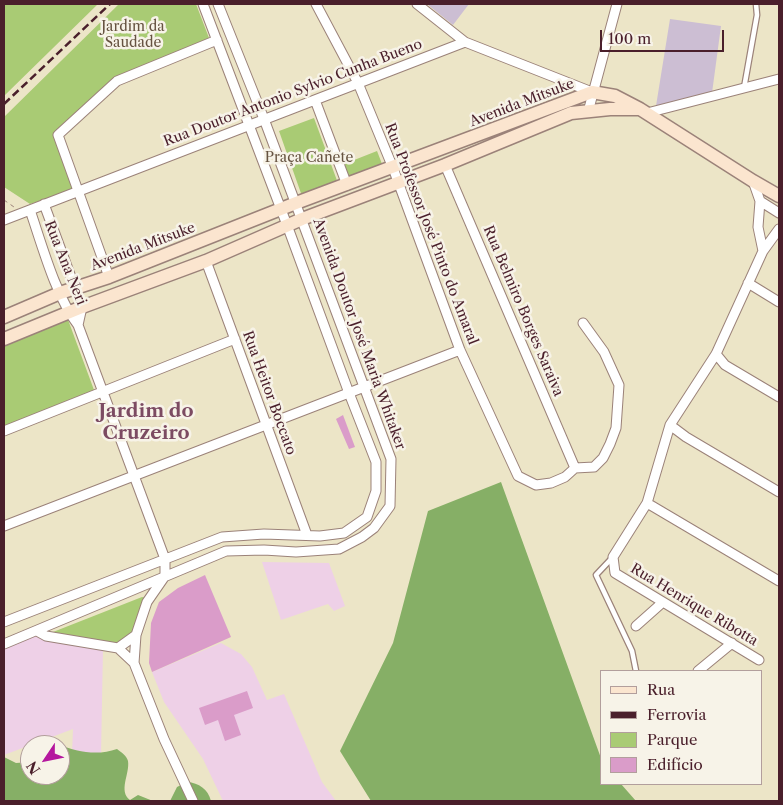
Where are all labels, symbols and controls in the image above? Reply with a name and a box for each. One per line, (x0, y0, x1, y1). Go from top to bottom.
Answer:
park label: Jardim da Saudade (101, 19, 165, 52)
scale bar (603, 20, 727, 52)
text: 100 m (608, 29, 651, 48)
street label: Rua Doutor Antonio Sylvio Cunha Bueno (161, 36, 425, 150)
street label: Avenida Mitsuke (467, 75, 577, 131)
street label: Rua Professor José Pinto do Amaral (381, 121, 481, 347)
park label: Praça Cañete (265, 150, 353, 166)
street label: Avenida Doutor José Maria Whitaker (309, 216, 409, 452)
street label: Rua Ana Neri (40, 218, 90, 308)
street label: Avenida Mitsuke (88, 219, 198, 275)
street label: Rua Belmiro Borges Saraiva (479, 223, 567, 399)
street label: Rua Heitor Boccato (239, 329, 299, 457)
district label: Jardim do Cruzeiro (98, 401, 194, 445)
street label: Rua Henrique Ribotta (627, 560, 761, 650)
legend (600, 670, 763, 785)
text: Rua (647, 680, 675, 699)
text: Ferrovia (647, 705, 706, 724)
text: Parque (647, 730, 697, 749)
north arrow (20, 735, 70, 785)
text: Edifício (647, 755, 703, 774)
text: N (23, 758, 44, 778)

